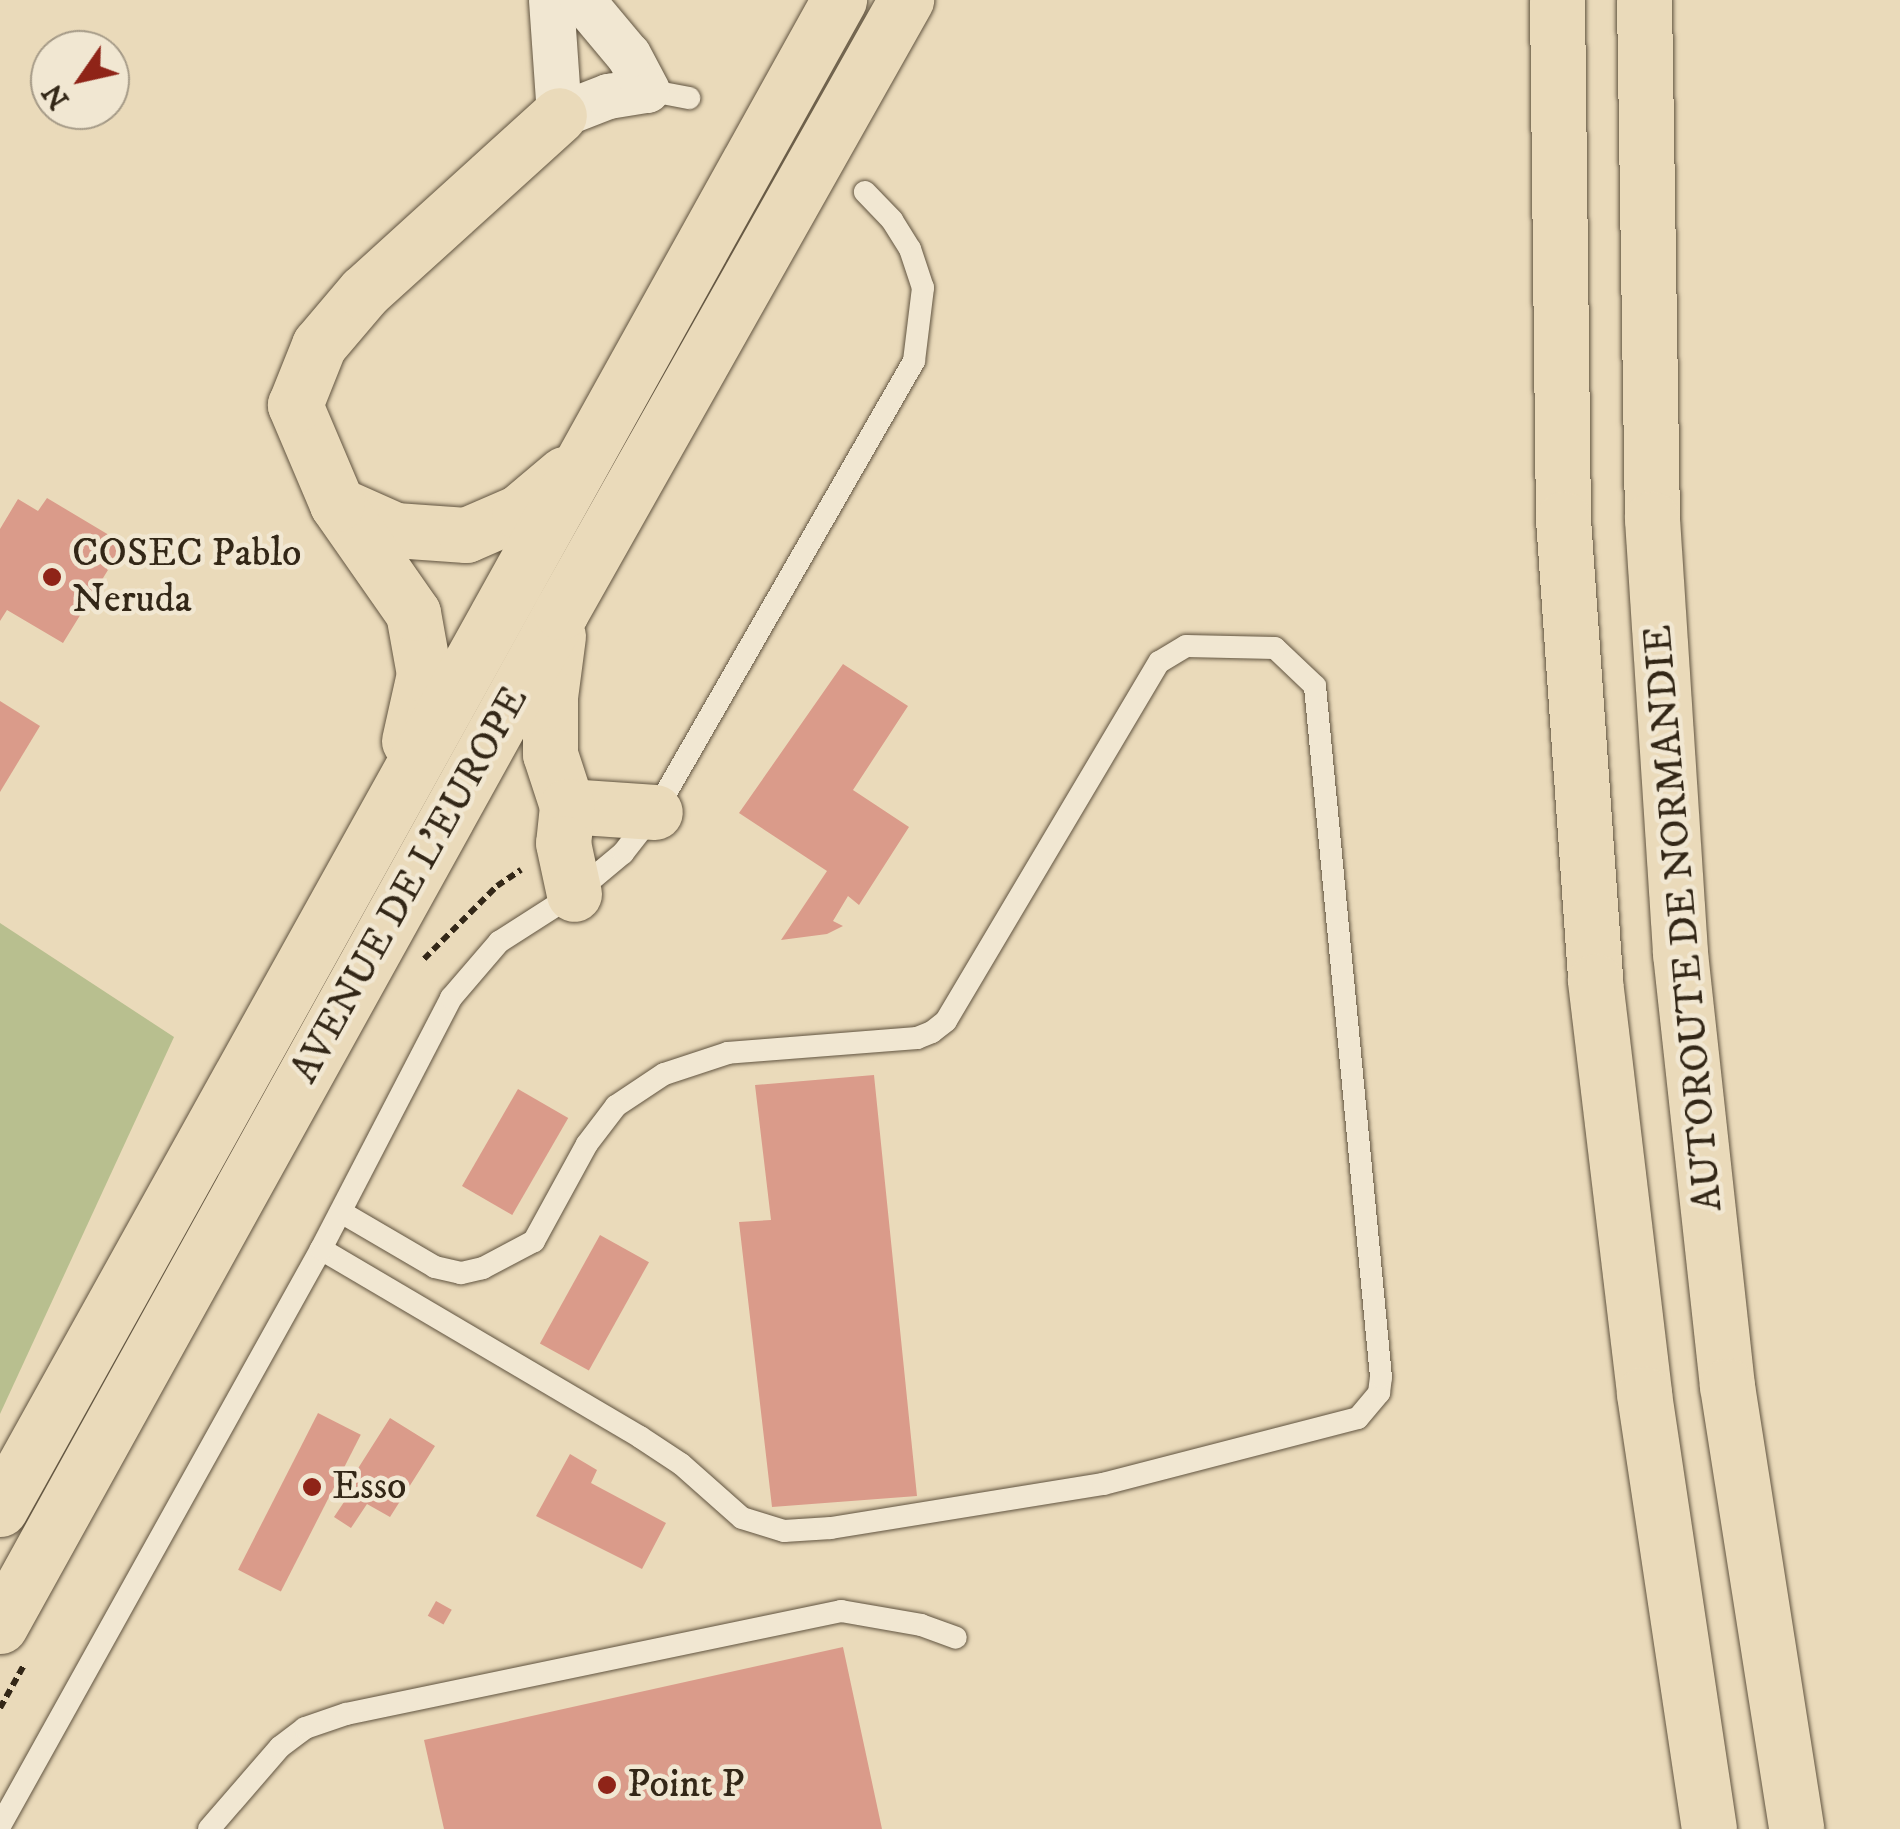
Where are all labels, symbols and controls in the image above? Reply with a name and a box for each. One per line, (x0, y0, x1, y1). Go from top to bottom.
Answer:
north arrow (30, 30, 130, 130)
text: N (35, 77, 77, 115)
place label: COSEC Pablo Neruda (72, 530, 302, 624)
marker: COSEC Pablo Neruda (41, 566, 63, 588)
street label: AUTOROUTE DE NORMANDIE (1634, 623, 1734, 1213)
street label: AVENUE DE L'EUROPE (281, 679, 539, 1091)
place label: Esso (332, 1463, 406, 1511)
marker: Esso (301, 1476, 323, 1498)
place label: Point P (627, 1761, 745, 1809)
marker: Point P (596, 1774, 618, 1796)

